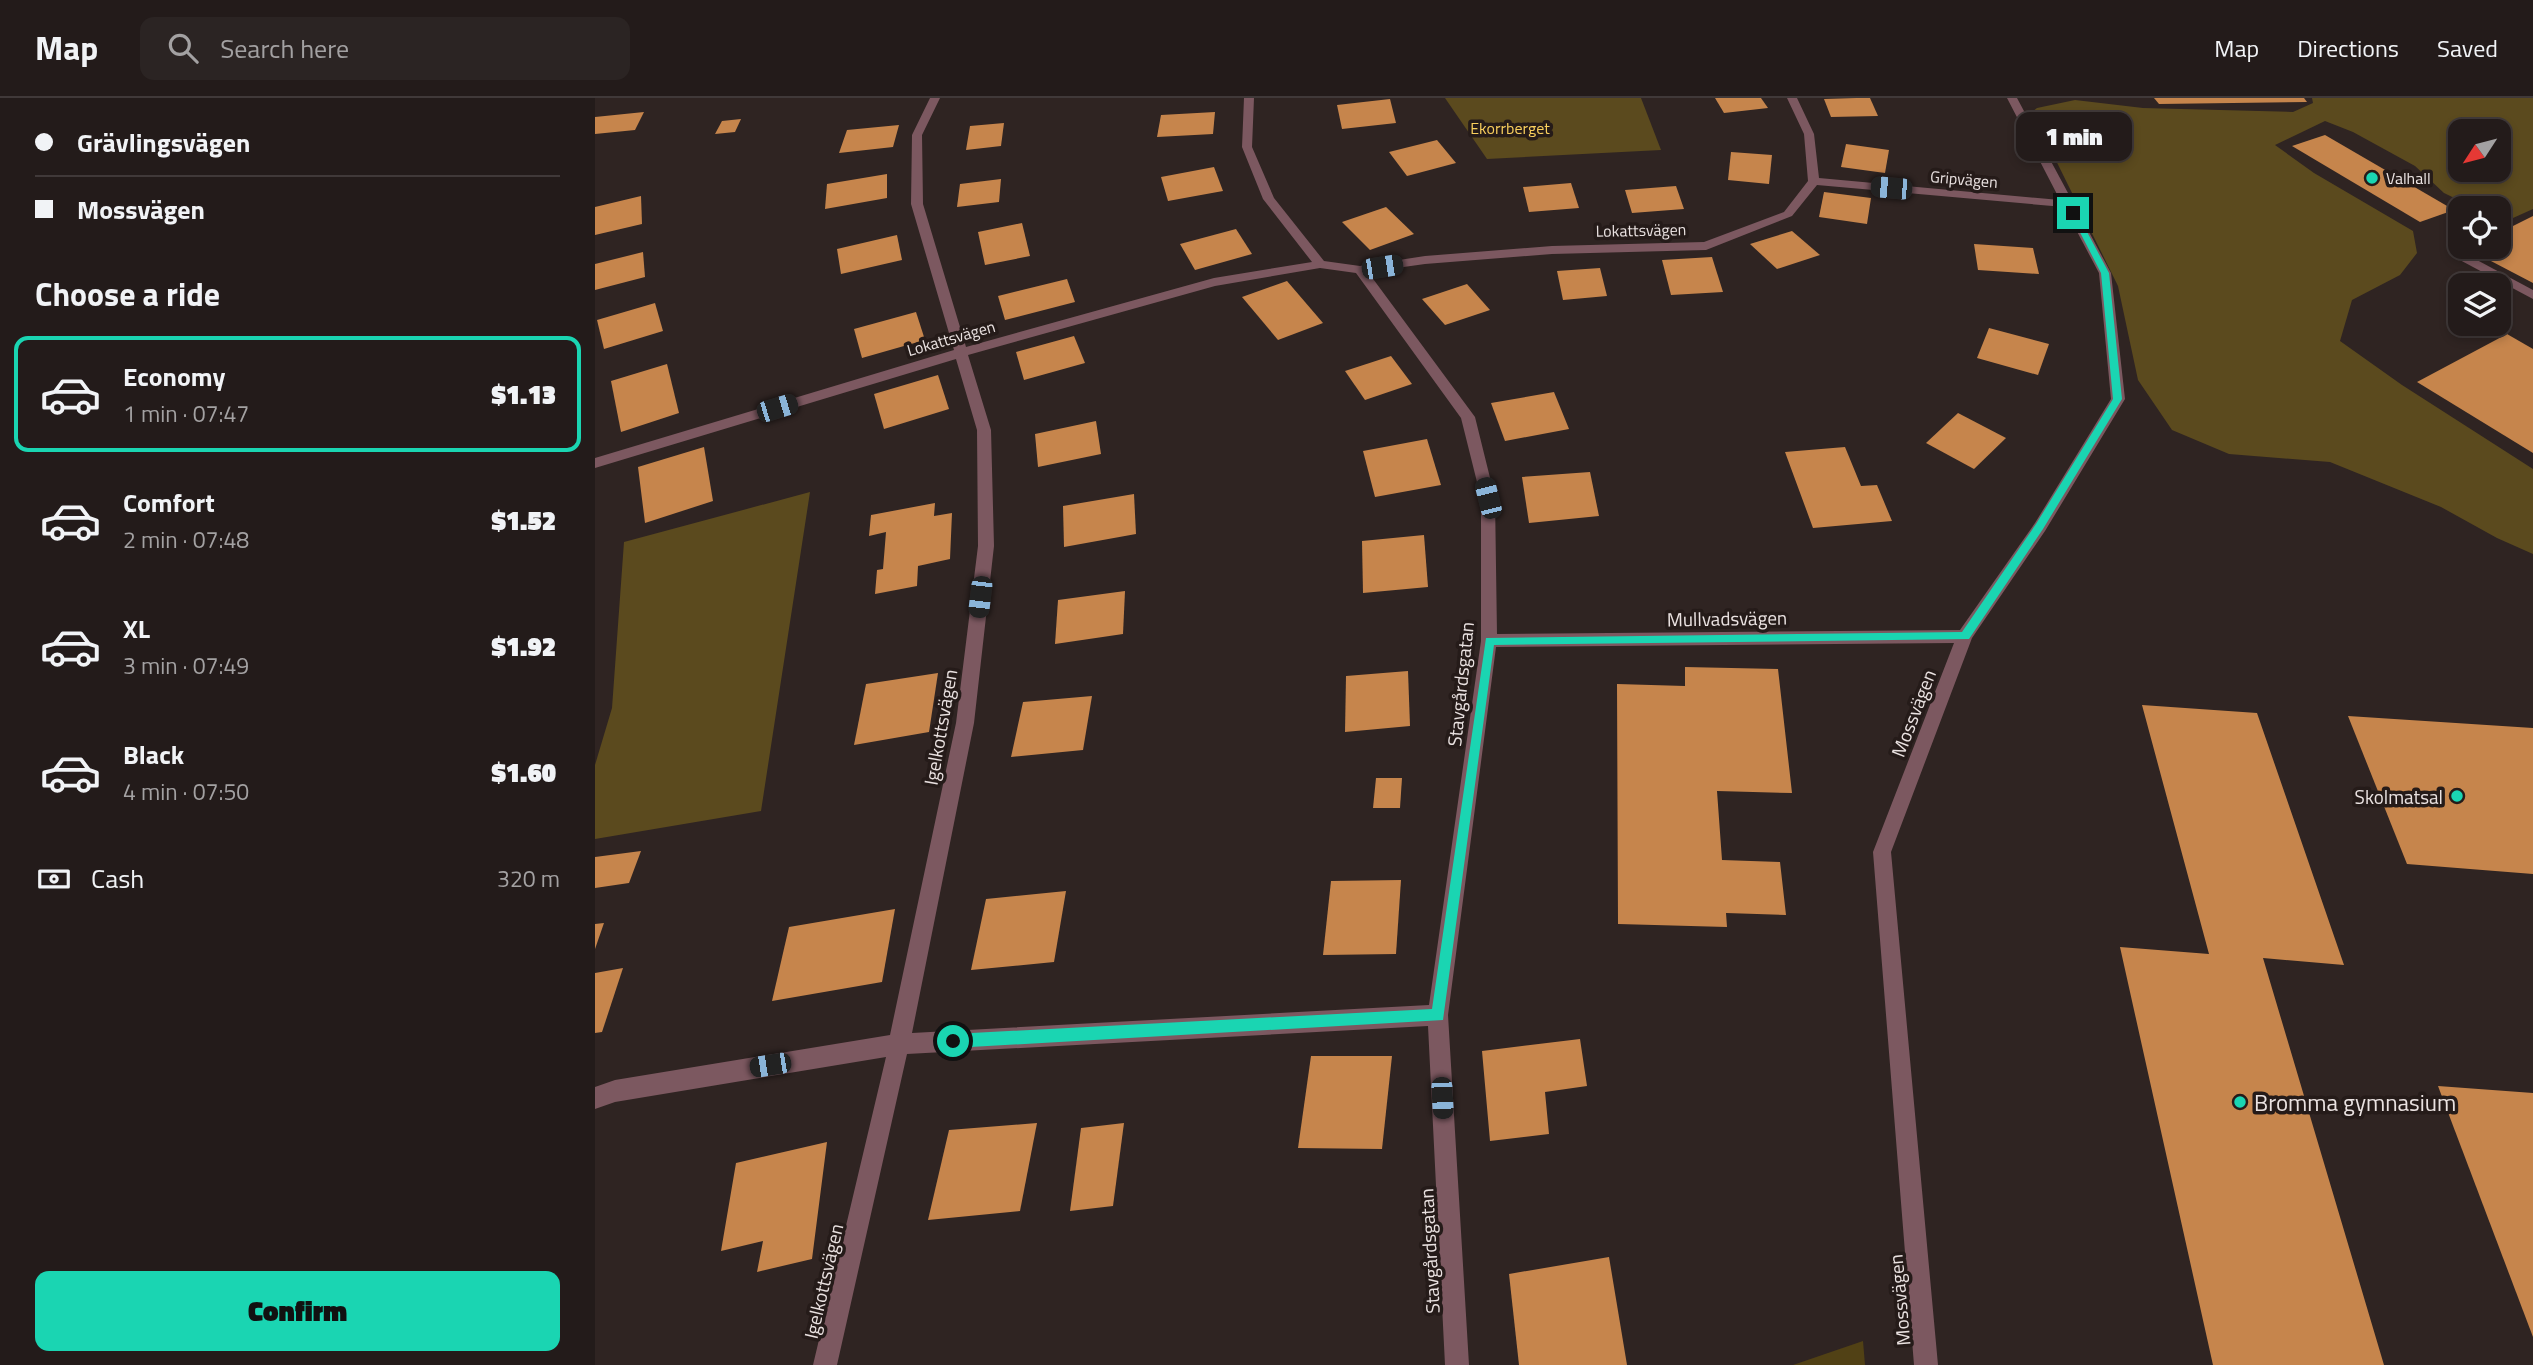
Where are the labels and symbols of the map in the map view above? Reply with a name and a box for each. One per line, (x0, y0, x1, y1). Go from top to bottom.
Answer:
callout: 1 min (2015, 111, 2131, 160)
park label: Ekorrberget (1470, 116, 1550, 140)
north arrow (2448, 119, 2511, 182)
street label: Gripvägen (1929, 164, 1999, 194)
place label: Valhall (2386, 166, 2431, 190)
marker: Valhall (2364, 170, 2380, 186)
car (1870, 176, 1913, 200)
route end (2057, 197, 2089, 229)
street label: Lokattsvägen (1595, 217, 1687, 243)
car (1360, 253, 1405, 281)
street label: Lokattsvägen (904, 314, 998, 362)
car (754, 392, 801, 424)
car (1473, 475, 1504, 521)
car (968, 575, 993, 619)
street label: Mullvadsvägen (1667, 602, 1787, 634)
street label: Stavgårdsgatan (1439, 620, 1481, 748)
street label: Mossvägen (1883, 665, 1943, 761)
street label: Igelkottsvägen (916, 667, 964, 787)
place label: Skolmatsal (2355, 782, 2443, 811)
marker: Skolmatsal (2449, 788, 2465, 804)
route start (937, 1025, 969, 1057)
car (748, 1051, 793, 1079)
car (1431, 1076, 1454, 1120)
place label: Bromma gymnasium (2254, 1085, 2456, 1120)
marker: Bromma gymnasium (2232, 1094, 2248, 1110)
street label: Stavgårdsgatan (1411, 1188, 1447, 1314)
street label: Igelkottsvägen (796, 1221, 850, 1341)
street label: Mossvägen (1881, 1253, 1917, 1347)

